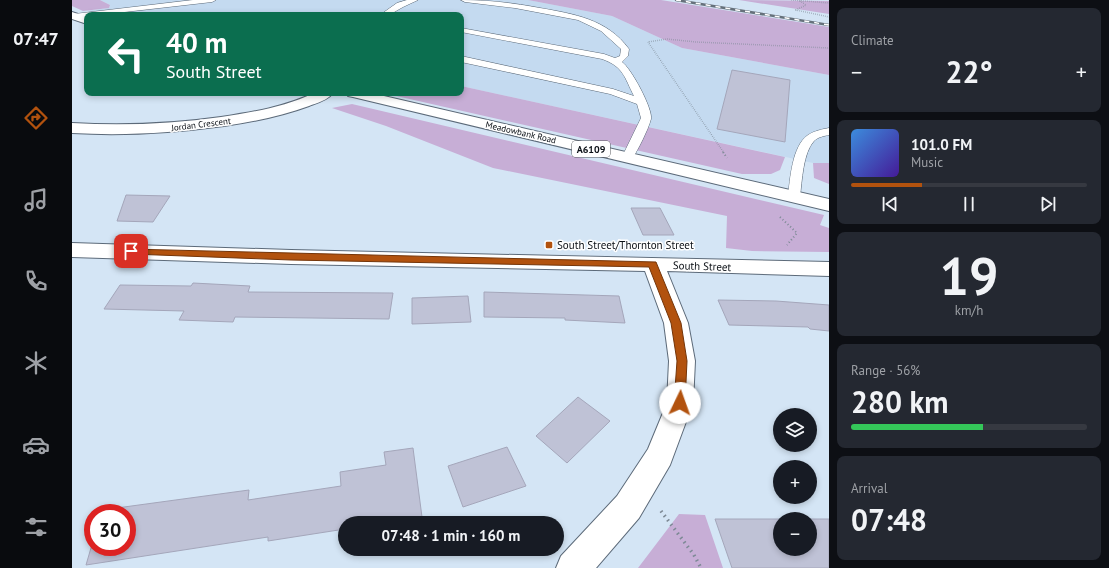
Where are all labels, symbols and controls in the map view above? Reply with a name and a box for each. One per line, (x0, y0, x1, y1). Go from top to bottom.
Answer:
text: 40 m (166, 24, 227, 61)
text: 07:47 (13, 27, 59, 50)
icon: left (100, 28, 152, 80)
text: Climate (851, 32, 894, 49)
text: 22° (945, 52, 993, 91)
text: − (851, 58, 862, 86)
text: + (1076, 58, 1087, 86)
text: South Street (166, 60, 262, 83)
icon: directions (22, 104, 50, 132)
street label: Jordan Crescent (170, 115, 231, 133)
street label: Meadowbank Road (485, 119, 558, 146)
text: 101.0 FM (911, 135, 972, 154)
road number: A6109 (572, 141, 610, 157)
text: Music (911, 154, 943, 171)
icon: music (22, 186, 50, 214)
icon: previous (879, 193, 901, 215)
icon: pause (958, 193, 980, 215)
icon: next (1037, 193, 1059, 215)
pin (114, 234, 148, 268)
place label: South Street/Thornton Street (557, 238, 694, 252)
icon: arrive (120, 240, 142, 262)
marker: South Street/Thornton Street (544, 240, 554, 250)
text: 19 (940, 242, 998, 309)
street label: South Street (673, 258, 732, 274)
icon: phone (22, 267, 50, 295)
text: km/h (955, 302, 983, 319)
icon: climate (22, 349, 50, 377)
text: Range · 56% (851, 362, 920, 379)
position arrow (659, 382, 701, 424)
text: 280 km (851, 382, 949, 421)
map controls (773, 408, 817, 556)
button: layers (773, 408, 817, 452)
icon: car (22, 431, 50, 459)
button: + (773, 460, 817, 504)
text: Arrival (851, 480, 887, 497)
text: 07:48 (851, 500, 927, 539)
speed limit sign: 30 (84, 504, 136, 556)
button: − (773, 512, 817, 556)
icon: filters (22, 513, 50, 541)
text: 07:48 · 1 min · 160 m (382, 526, 520, 545)

